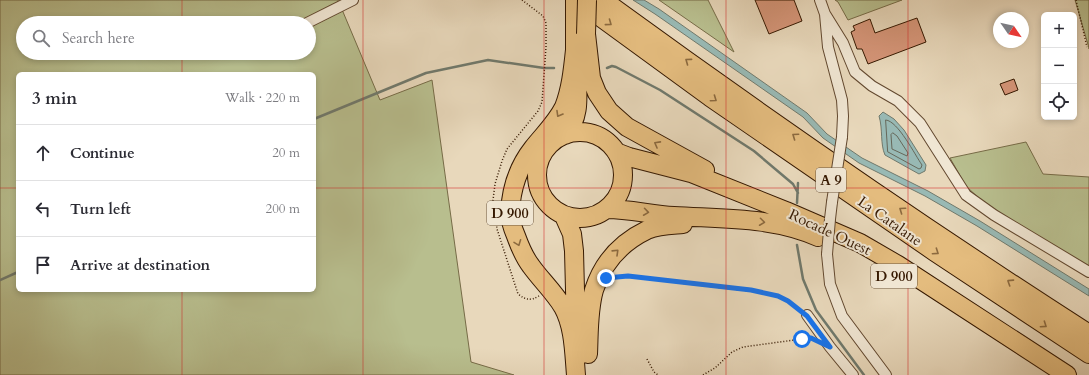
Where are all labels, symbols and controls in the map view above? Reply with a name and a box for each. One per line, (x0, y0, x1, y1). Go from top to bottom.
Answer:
north arrow (993, 12, 1029, 48)
map controls (1041, 12, 1077, 120)
button: + (1041, 12, 1077, 48)
search box (16, 16, 316, 60)
one-way arrow (604, 18, 611, 25)
icon: search (30, 27, 52, 49)
text: Search here (62, 28, 135, 48)
button: − (1041, 48, 1077, 84)
one-way arrow (685, 58, 692, 66)
button: locate (1041, 84, 1077, 120)
text: 3 min (32, 87, 77, 110)
text: Walk · 220 m (225, 89, 300, 107)
one-way arrow (710, 94, 717, 102)
one-way arrow (557, 110, 564, 118)
one-way arrow (792, 134, 799, 141)
icon: ahead (32, 142, 54, 164)
one-way arrow (654, 142, 661, 149)
text: Continue (70, 143, 135, 163)
text: 20 m (272, 144, 300, 162)
road number: A 9 (816, 168, 846, 192)
street label: La Catalane (854, 191, 926, 251)
icon: left (32, 198, 54, 220)
text: Turn left (70, 199, 131, 219)
text: 200 m (266, 200, 300, 218)
road number: D 900 (487, 201, 533, 225)
street label: Rocade Ouest (786, 204, 875, 260)
one-way arrow (643, 207, 649, 216)
one-way arrow (899, 208, 906, 215)
one-way arrow (759, 217, 765, 226)
one-way arrow (514, 239, 522, 246)
one-way arrow (932, 247, 939, 254)
one-way arrow (611, 249, 619, 257)
icon: arrive (32, 254, 54, 276)
text: Arrive at destination (70, 255, 210, 275)
road number: D 900 (871, 264, 917, 288)
route end (597, 269, 615, 287)
one-way arrow (1007, 280, 1014, 287)
one-way arrow (1040, 320, 1047, 327)
route start (793, 330, 811, 348)

